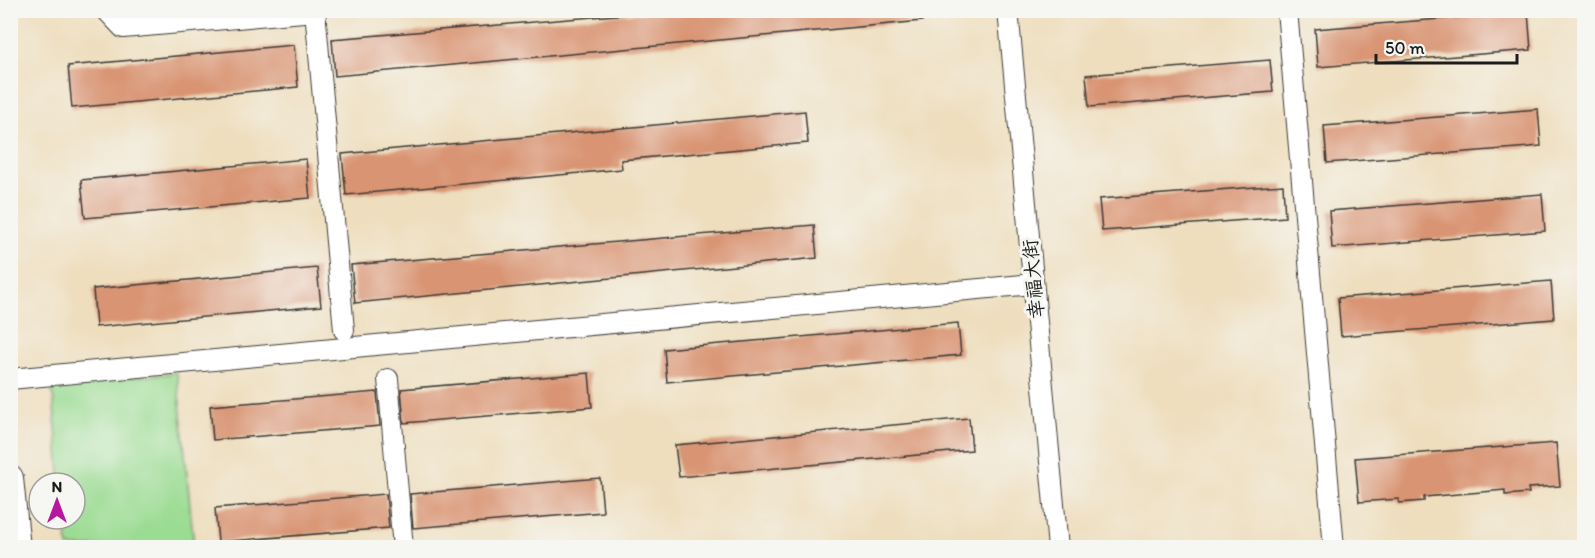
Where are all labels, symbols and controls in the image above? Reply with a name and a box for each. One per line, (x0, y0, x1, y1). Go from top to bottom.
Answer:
scale bar (1376, 27, 1517, 65)
text: 50 m (1385, 37, 1425, 59)
street label: 幸福大街 (1018, 238, 1048, 320)
north arrow (27, 471, 87, 531)
text: N (52, 477, 62, 496)

